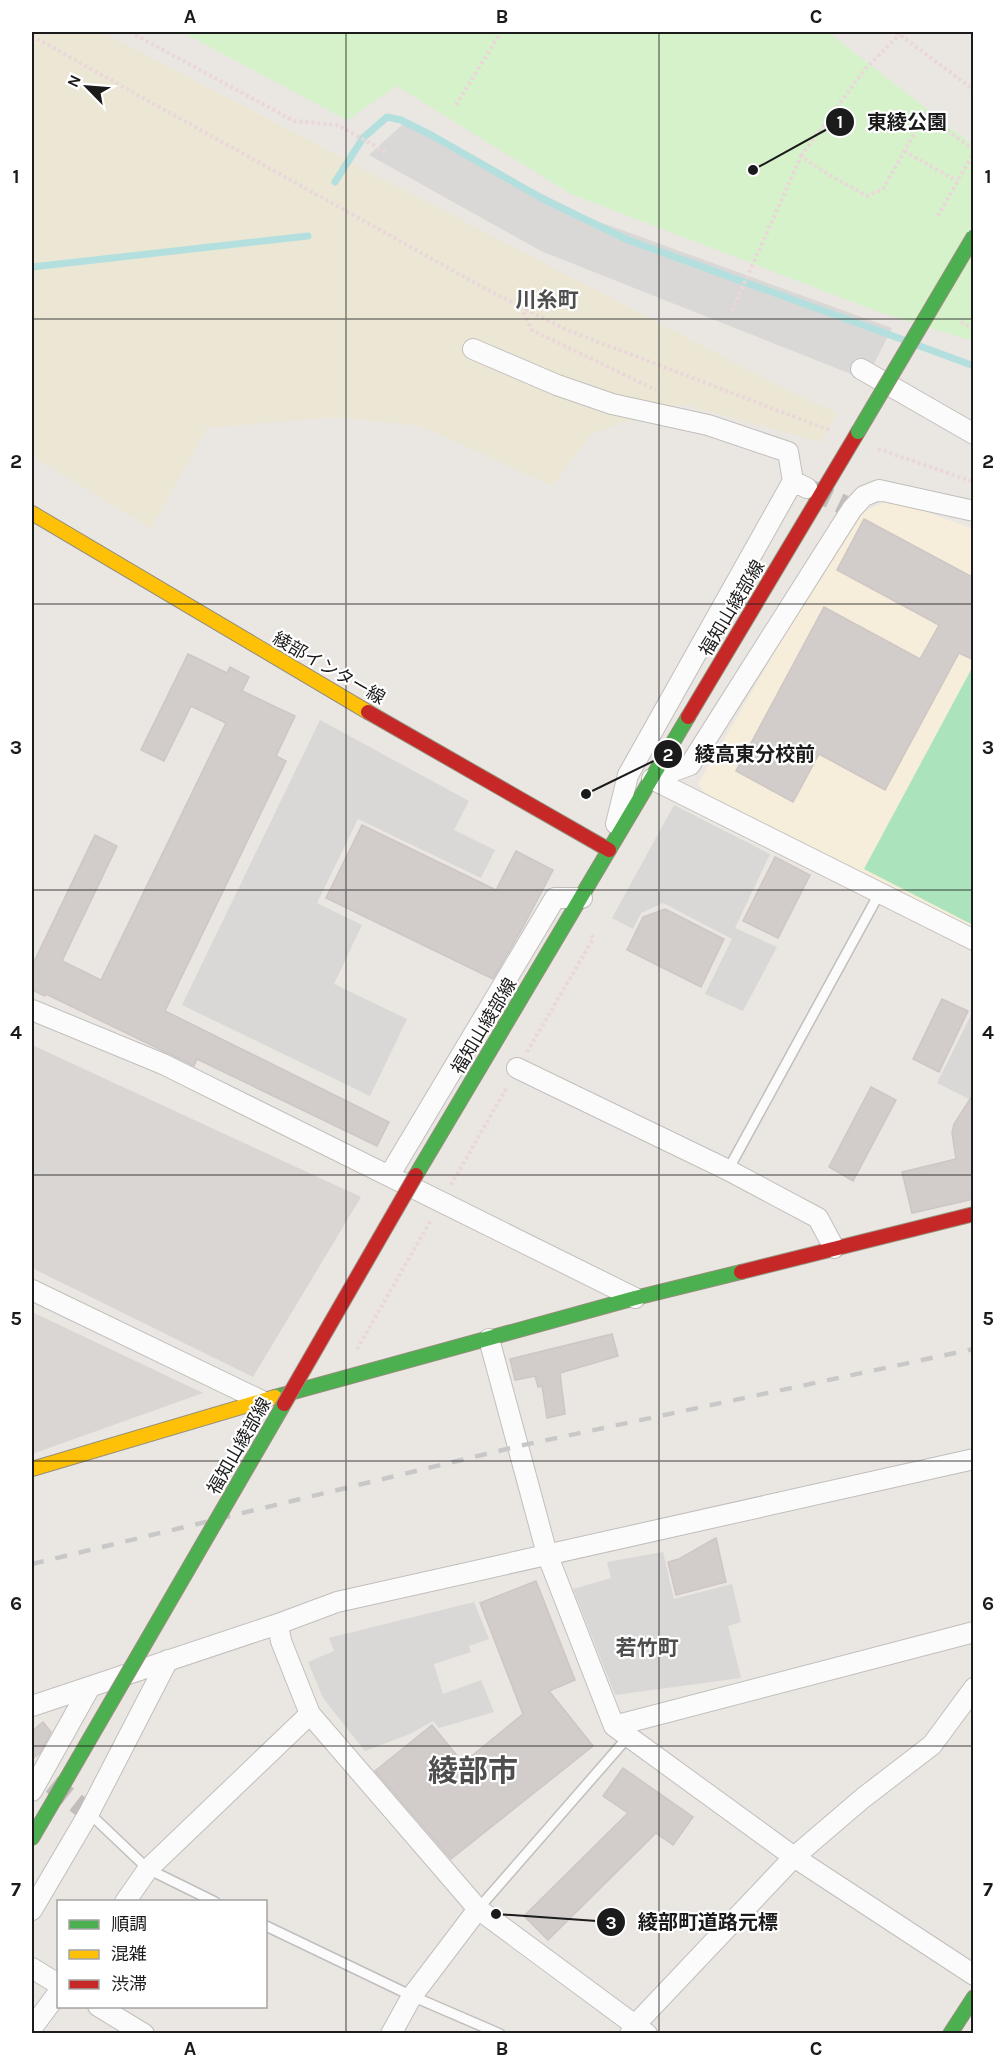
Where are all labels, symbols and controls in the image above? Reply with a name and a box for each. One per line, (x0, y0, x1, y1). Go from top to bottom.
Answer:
text: A (184, 5, 197, 28)
text: B (496, 5, 508, 28)
text: C (810, 5, 822, 28)
north arrow (57, 57, 117, 117)
text: N (63, 72, 85, 90)
callout: 東綾公園 (825, 103, 959, 141)
text: 1 (837, 111, 843, 133)
text: 東綾公園 (867, 111, 947, 134)
text: 1 (12, 165, 20, 188)
text: 1 (984, 165, 992, 188)
district label: 川糸町 (516, 288, 579, 312)
text: 2 (10, 450, 22, 473)
text: 2 (982, 450, 994, 473)
street label: 福知山綾部線 (695, 556, 769, 660)
street label: 綾部インター線 (269, 627, 389, 709)
callout: 綾高東分校前 (653, 735, 827, 773)
text: 3 (10, 736, 22, 759)
text: 3 (982, 736, 994, 759)
text: 綾高東分校前 (695, 743, 815, 766)
text: 2 (663, 744, 673, 766)
street label: 福知山綾部線 (447, 974, 521, 1078)
text: 4 (10, 1021, 22, 1044)
text: 4 (982, 1021, 994, 1044)
text: 5 (10, 1307, 22, 1330)
text: 5 (982, 1307, 994, 1330)
street label: 福知山綾部線 (202, 1394, 276, 1498)
text: 6 (10, 1592, 22, 1615)
text: 6 (982, 1592, 994, 1615)
district label: 若竹町 (616, 1636, 679, 1660)
district label: 綾部市 (428, 1753, 518, 1789)
text: 7 (11, 1878, 21, 1901)
text: 7 (983, 1878, 993, 1901)
legend (57, 1900, 267, 2008)
callout: 綾部町道路元標 (596, 1903, 790, 1941)
text: 綾部町道路元標 (638, 1911, 778, 1934)
text: 3 (605, 1912, 617, 1934)
text: 順調 (111, 1913, 147, 1935)
text: 混雑 (111, 1943, 147, 1965)
text: 渋滞 (111, 1973, 147, 1995)
text: A (184, 2037, 197, 2060)
text: B (496, 2037, 508, 2060)
text: C (810, 2037, 822, 2060)

